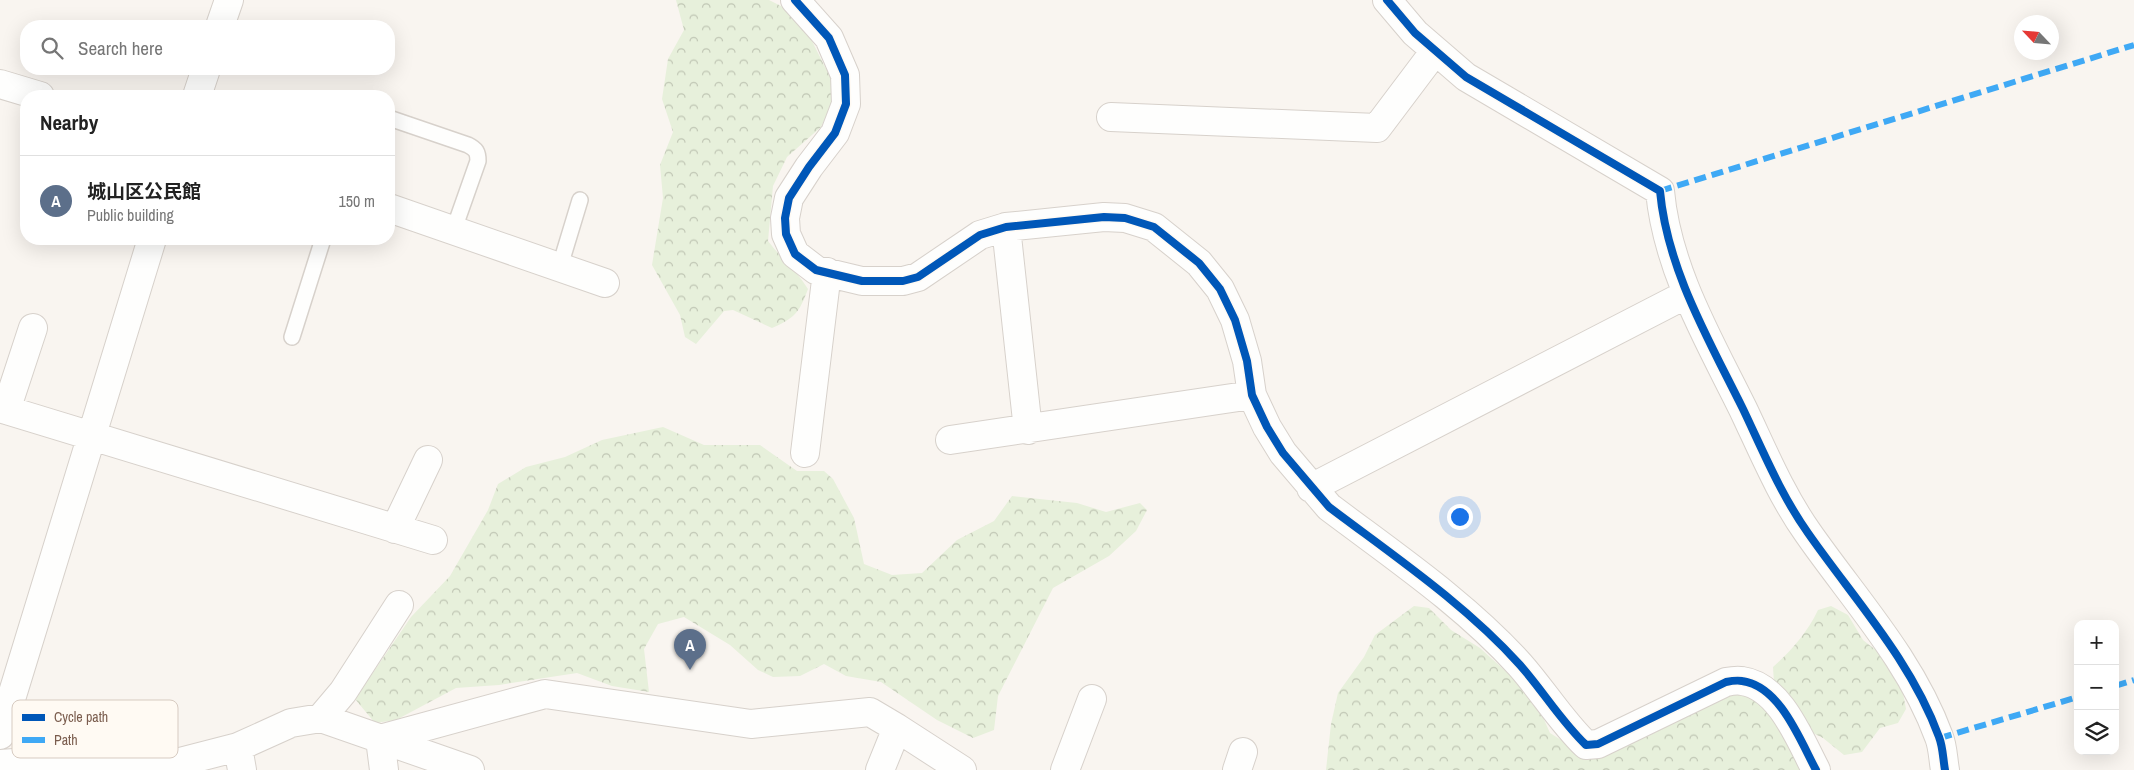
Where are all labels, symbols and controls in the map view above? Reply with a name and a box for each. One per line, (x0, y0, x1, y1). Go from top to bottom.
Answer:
north arrow (2014, 15, 2059, 60)
search box (20, 20, 395, 75)
icon: search (38, 34, 66, 62)
text: Search here (78, 35, 163, 61)
text: Nearby (40, 108, 98, 137)
text: 城山区公民館 (87, 178, 201, 204)
text: A (51, 190, 61, 212)
text: 150 m (339, 190, 375, 212)
text: Public building (87, 204, 174, 226)
your location (1447, 504, 1473, 530)
map controls (2074, 620, 2119, 755)
button: + (2074, 620, 2119, 665)
pin: A (674, 629, 706, 670)
button: − (2074, 665, 2119, 710)
legend (12, 700, 178, 758)
text: Cycle path (54, 708, 108, 726)
button: layers (2074, 710, 2119, 755)
text: Path (54, 731, 78, 749)

